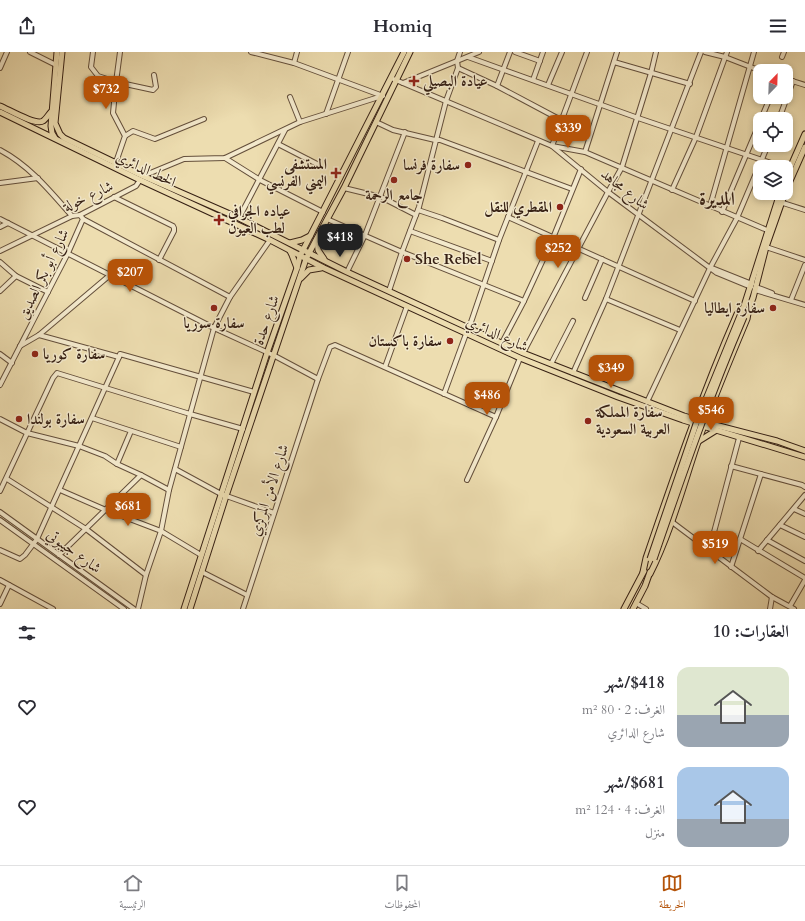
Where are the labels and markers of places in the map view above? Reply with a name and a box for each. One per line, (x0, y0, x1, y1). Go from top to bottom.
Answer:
place label: عيادة البصيلي (422, 71, 488, 96)
marker: عيادة البصيلي (408, 75, 420, 87)
pin: $732 (82, 76, 130, 110)
pin: $339 (544, 115, 592, 149)
place label: المستشفى اليمني الفرنسي (266, 154, 327, 195)
place label: سفارة فرنسا (403, 155, 460, 175)
marker: سفارة فرنسا (463, 160, 473, 170)
marker: المستشفى اليمني الفرنسي (330, 167, 342, 179)
marker: جامع الرحمة (389, 175, 399, 185)
place label: جامع الرحمة (365, 185, 423, 209)
place label: المقطري للنقل (484, 197, 552, 219)
place label: عياده الجرافي لطب العيون (227, 201, 290, 238)
marker: المقطري للنقل (555, 202, 565, 212)
marker: عياده الجرافي لطب العيون (213, 214, 225, 226)
pin: $418 (316, 224, 364, 258)
pin: $252 (534, 235, 582, 269)
place label: She Rebel (415, 249, 482, 269)
marker: She Rebel (402, 254, 412, 264)
pin: $207 (106, 259, 154, 293)
place label: سفارة ايطاليا (704, 298, 765, 318)
marker: سفارة سوريا (209, 303, 219, 313)
marker: سفارة ايطاليا (768, 303, 778, 313)
place label: سفارة سوريا (184, 313, 244, 333)
place label: سفارة باكستان (368, 331, 442, 351)
marker: سفارة باكستان (445, 336, 455, 346)
place label: سفارة كوريا (43, 344, 105, 364)
marker: سفارة كوريا (30, 349, 40, 359)
pin: $349 (587, 355, 635, 389)
pin: $486 (463, 382, 511, 416)
pin: $546 (687, 397, 735, 431)
place label: سفارة المملكة العربية السعودية (595, 402, 670, 439)
place label: سفارة بولندا (27, 409, 85, 429)
marker: سفارة بولندا (14, 414, 24, 424)
marker: سفارة المملكة العربية السعودية (583, 416, 593, 426)
pin: $681 (104, 493, 152, 527)
pin: $519 (691, 531, 739, 565)

